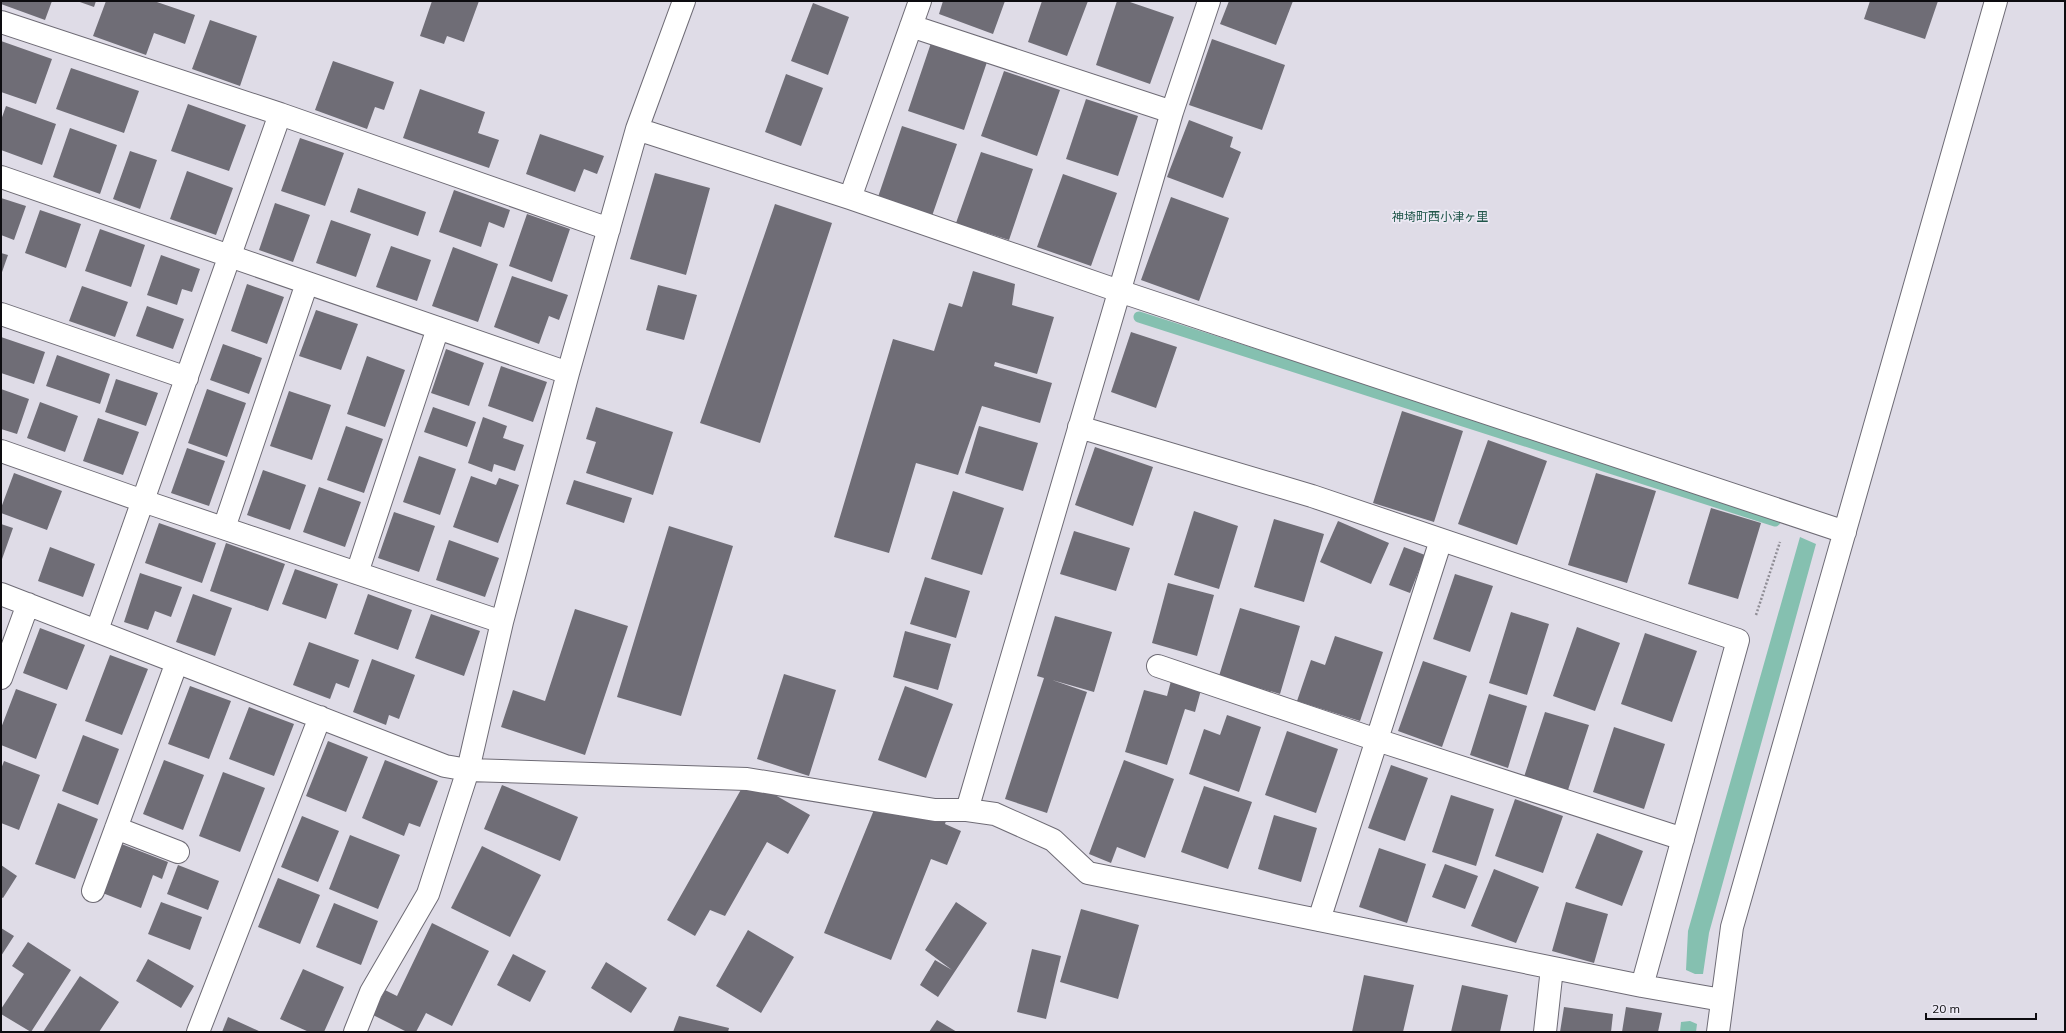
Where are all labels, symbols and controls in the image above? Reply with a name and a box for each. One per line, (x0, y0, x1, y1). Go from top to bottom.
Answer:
district label: 神埼町西小津ヶ里 (1392, 209, 1488, 224)
scale bar (1926, 995, 2036, 1021)
text: 20 m (1932, 1001, 1960, 1016)

